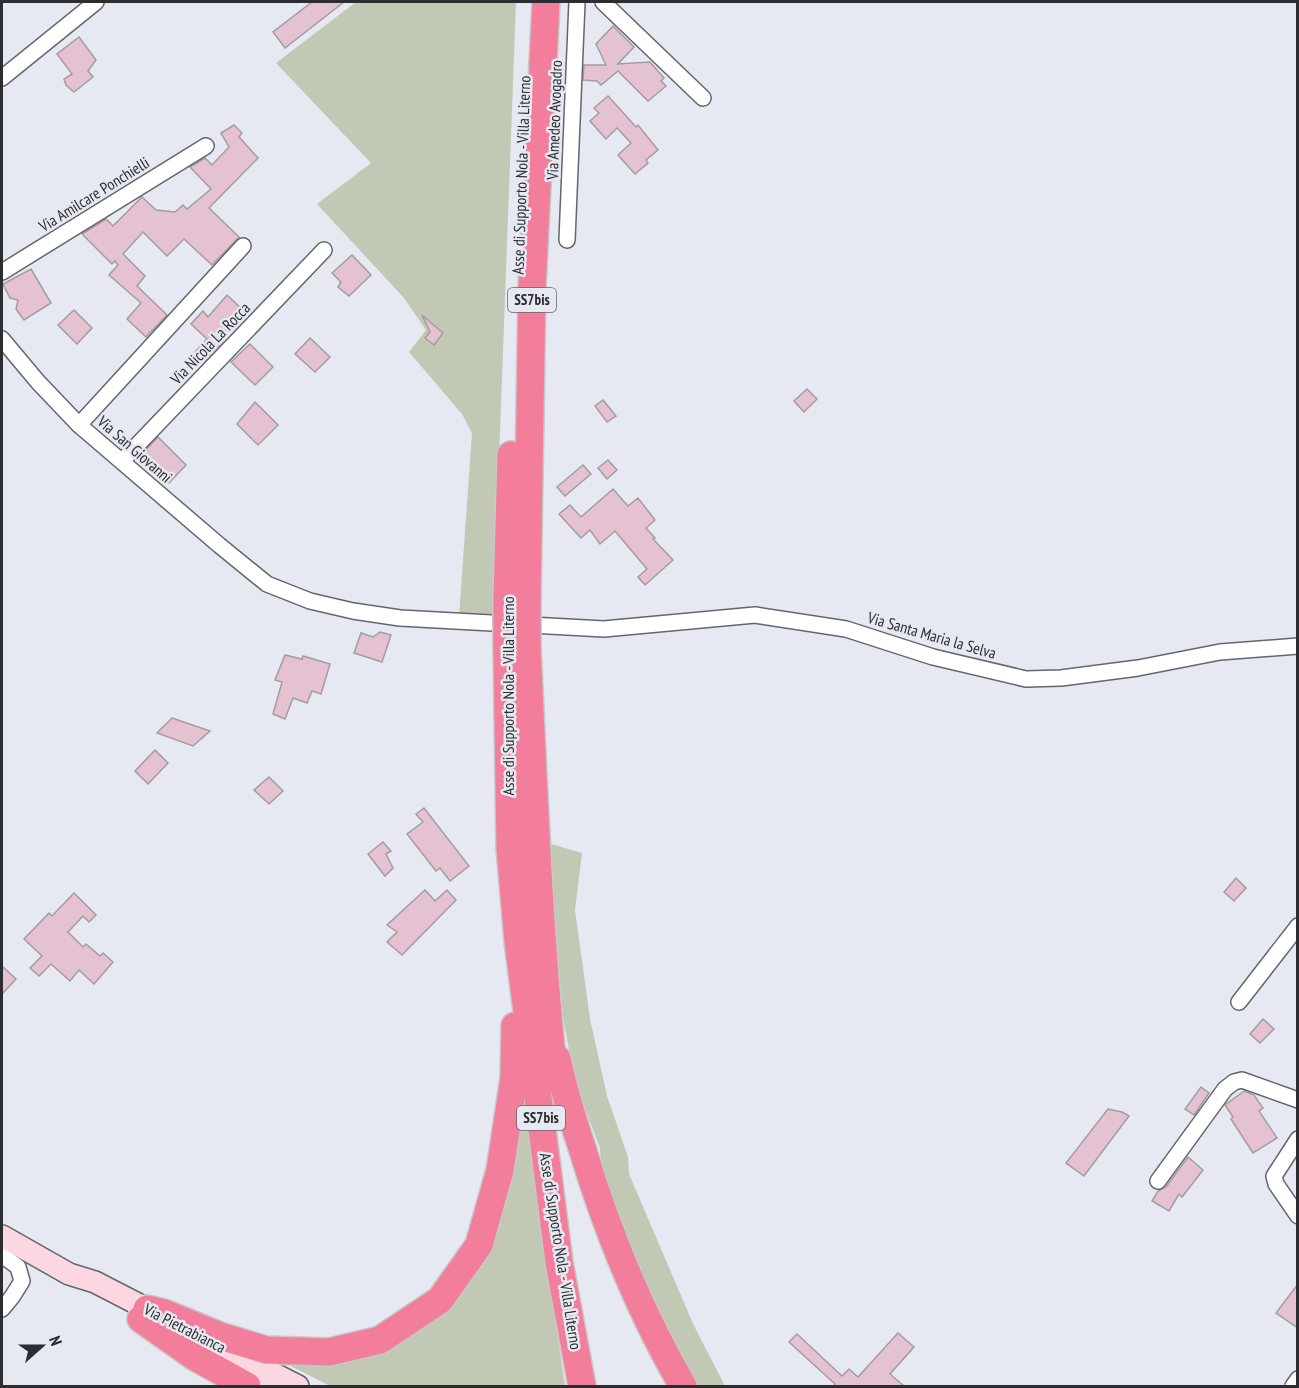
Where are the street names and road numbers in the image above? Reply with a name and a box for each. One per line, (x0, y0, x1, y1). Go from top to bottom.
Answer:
street label: Via Amedeo Avogadro (542, 60, 566, 181)
street label: Asse di Supporto Nola - Villa Literno (508, 75, 534, 275)
street label: Via Amilcare Ponchielli (34, 152, 153, 236)
road number: SS7bis (508, 288, 556, 312)
street label: Via Nicola La Rocca (165, 298, 254, 389)
street label: Via San Giovanni (93, 410, 176, 487)
street label: Asse di Supporto Nola - Villa Literno (498, 596, 518, 796)
street label: Via Santa Maria la Selva (865, 607, 999, 663)
road number: SS7bis (517, 1106, 565, 1130)
street label: Asse di Supporto Nola - Villa Literno (536, 1151, 586, 1351)
street label: Via Pietrabianca (140, 1298, 229, 1357)

